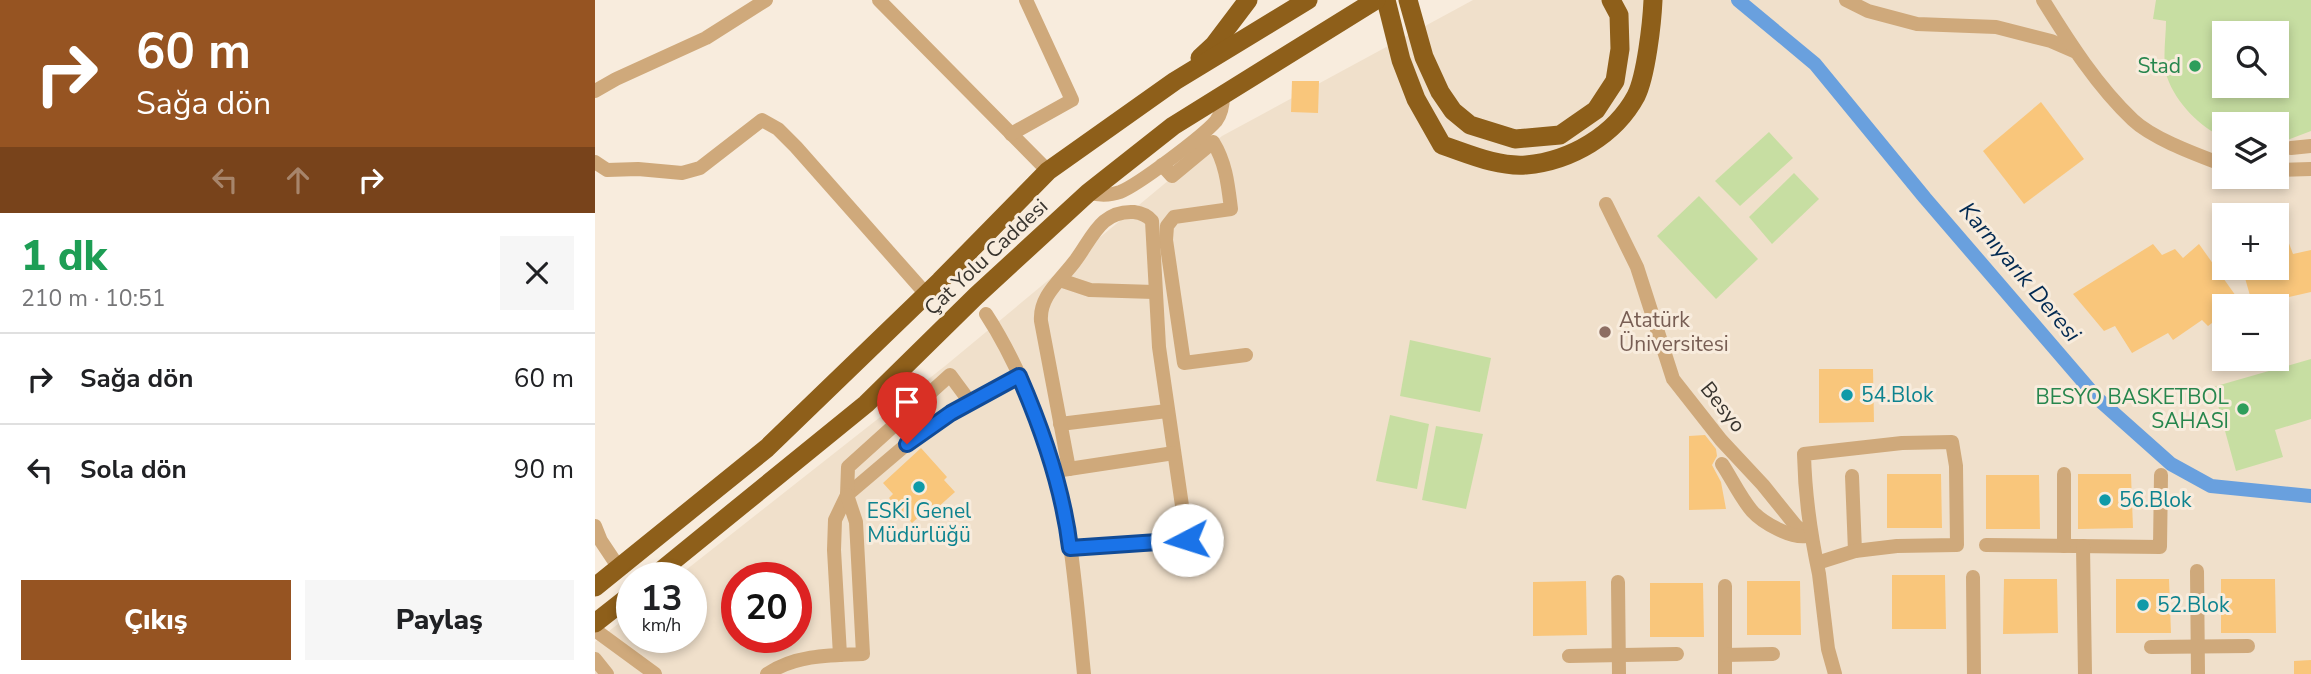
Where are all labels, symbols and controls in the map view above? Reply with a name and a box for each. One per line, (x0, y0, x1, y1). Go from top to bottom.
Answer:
text: 60 m (136, 18, 251, 85)
map controls (2212, 21, 2289, 371)
button: search (2212, 21, 2289, 98)
icon: right (21, 28, 112, 119)
place label: Stad (2137, 52, 2181, 80)
marker: Stad (2187, 58, 2203, 74)
text: Sağa dön (136, 82, 271, 125)
button: layers (2212, 112, 2289, 189)
icon: left (206, 161, 244, 199)
icon: ahead (279, 161, 317, 199)
icon: right (352, 161, 390, 199)
street label: Çat Yolu Caddesi (918, 192, 1054, 322)
water label: Karnıyarık Deresi (1952, 195, 2088, 349)
button: + (2212, 203, 2289, 280)
text: 1 dk (21, 228, 107, 285)
button: close (500, 236, 574, 310)
text: 210 m · 10:51 (21, 283, 166, 314)
button: − (2212, 294, 2289, 371)
place label: Atatürk Üniversitesi (1619, 306, 1729, 358)
marker: Atatürk Üniversitesi (1597, 324, 1613, 340)
icon: right (21, 360, 59, 398)
text: Sağa dön (80, 361, 193, 396)
text: 60 m (514, 361, 574, 396)
pin (877, 372, 937, 444)
street label: Besyo (1694, 376, 1752, 438)
place label: 54.Blok (1861, 381, 1934, 409)
icon: arrive (888, 383, 926, 421)
place label: BESYO BASKETBOL SAHASI (2036, 383, 2230, 435)
marker: 54.Blok (1839, 387, 1855, 403)
marker: BESYO BASKETBOL SAHASI (2235, 401, 2251, 417)
icon: left (21, 451, 59, 489)
text: Sola dön (80, 452, 187, 487)
text: 90 m (514, 452, 574, 487)
marker: ESKİ Genel Müdürlüğü (911, 479, 927, 495)
place label: 56.Blok (2119, 486, 2192, 514)
marker: 56.Blok (2097, 492, 2113, 508)
place label: ESKİ Genel Müdürlüğü (867, 497, 972, 549)
position arrow (1150, 503, 1224, 577)
speed limit sign: 20 (721, 562, 812, 653)
text: 13 (640, 575, 683, 622)
button: Çıkış (21, 580, 291, 660)
button: Paylaş (305, 580, 574, 660)
place label: 52.Blok (2157, 591, 2230, 619)
marker: 52.Blok (2135, 597, 2151, 613)
text: km/h (642, 613, 681, 637)

